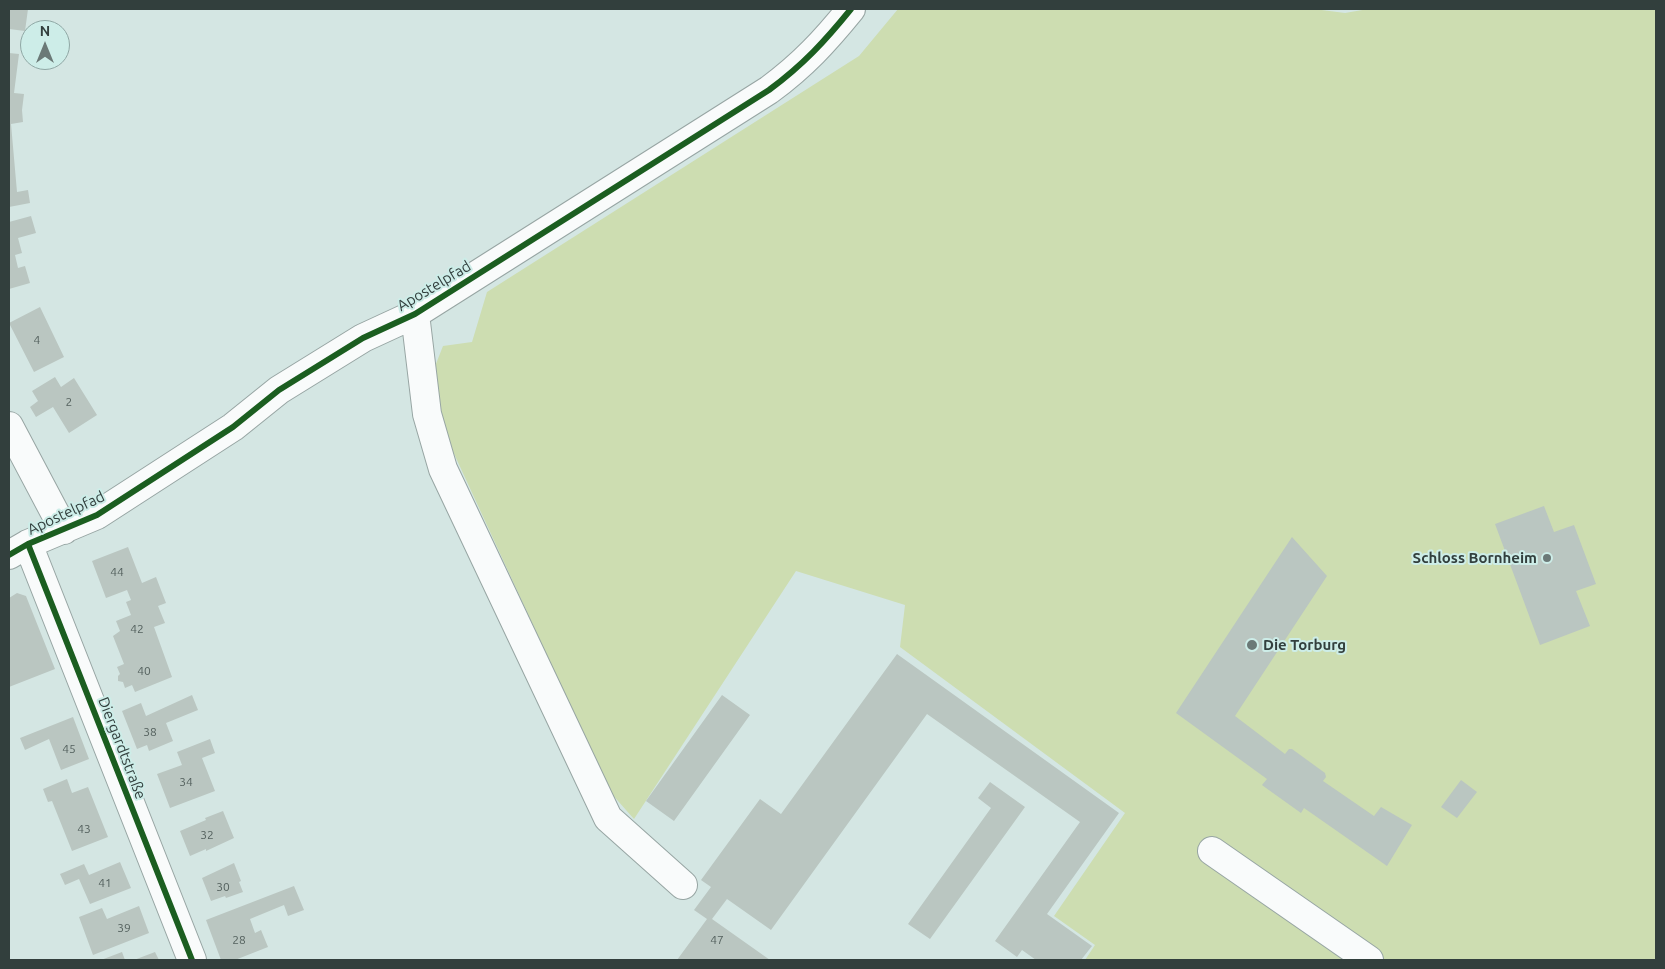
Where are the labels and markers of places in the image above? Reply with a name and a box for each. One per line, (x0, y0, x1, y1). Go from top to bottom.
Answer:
place label: Schloss Bornheim (1413, 549, 1537, 567)
marker: Schloss Bornheim (1541, 552, 1553, 564)
place label: Die Torburg (1263, 636, 1346, 654)
marker: Die Torburg (1245, 638, 1259, 652)

